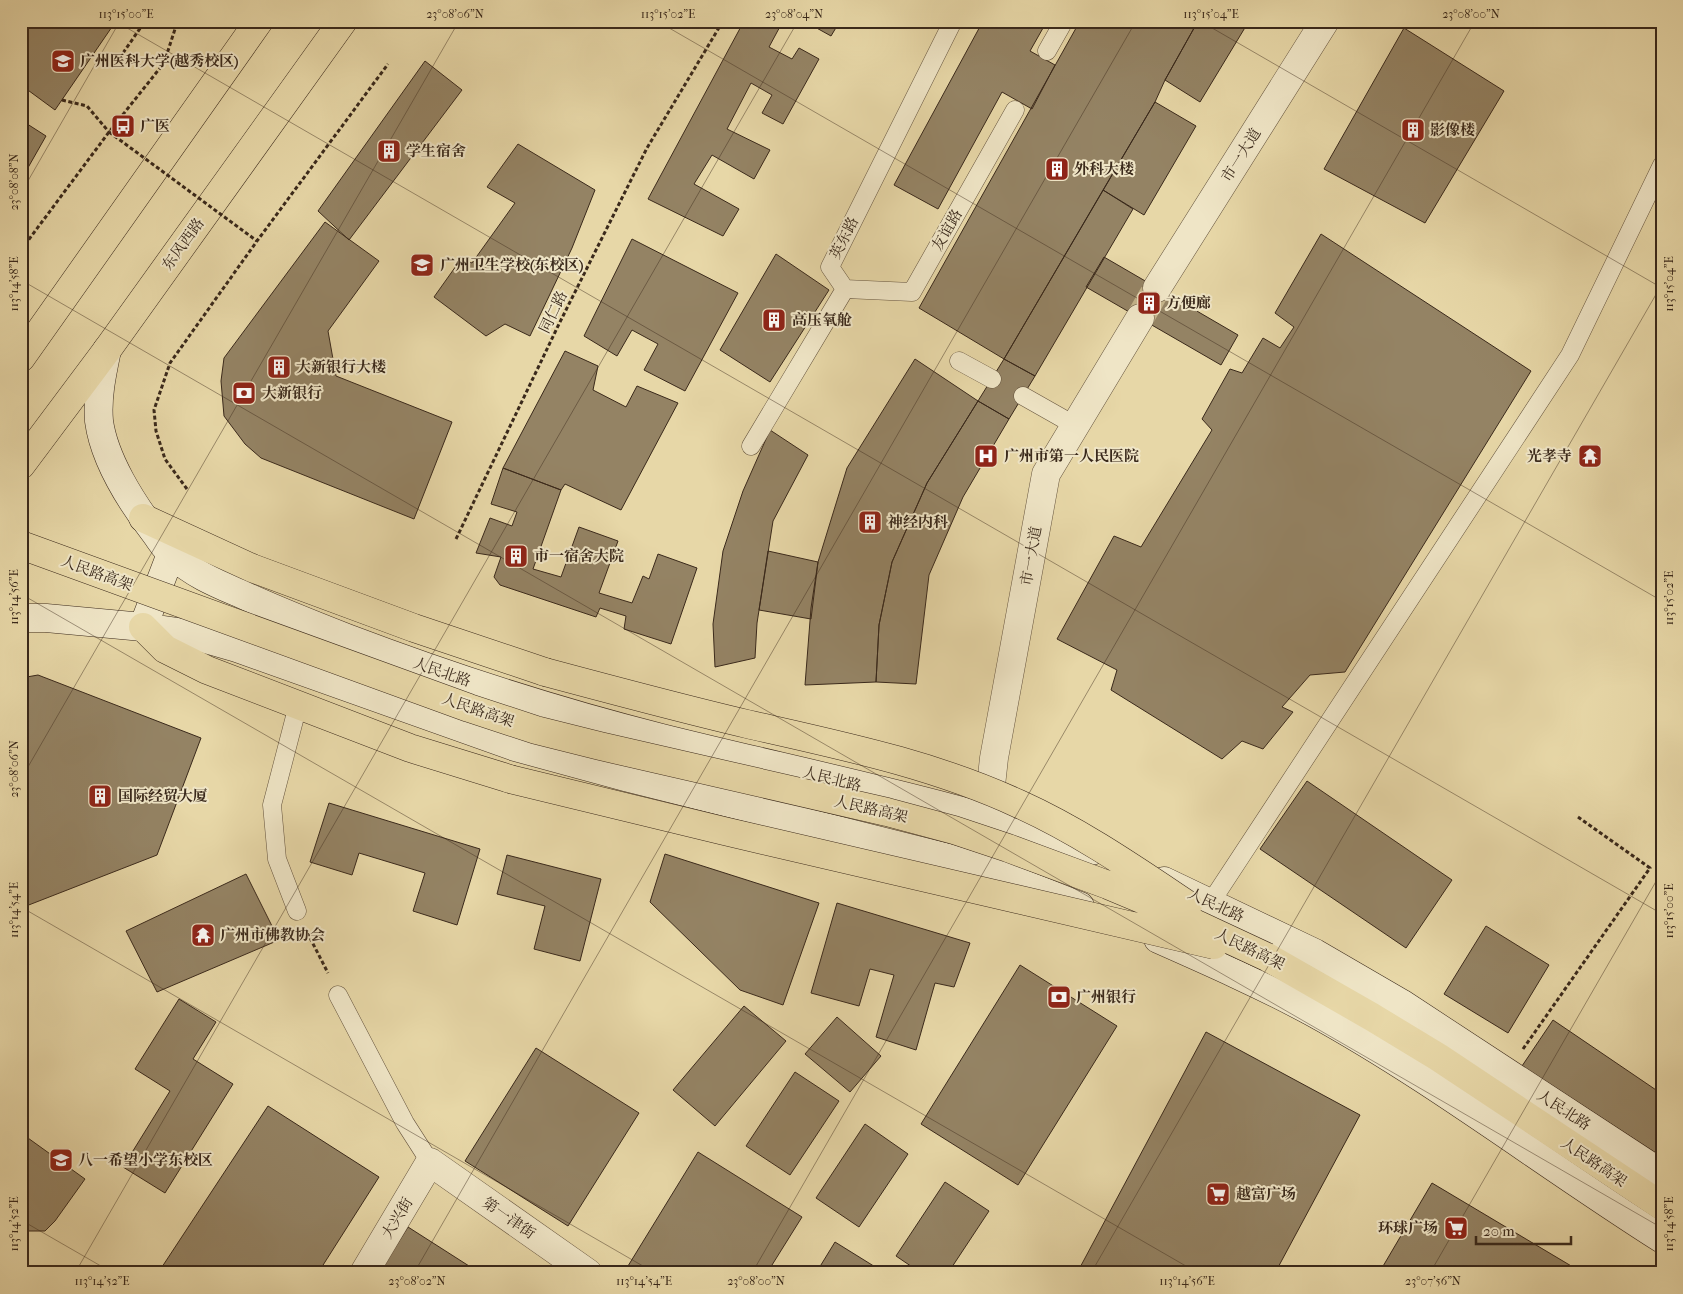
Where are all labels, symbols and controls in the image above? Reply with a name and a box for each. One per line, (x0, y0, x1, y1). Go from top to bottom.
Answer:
text: 113°15'00"E (98, 7, 154, 21)
text: 23°08'06"N (426, 7, 484, 21)
text: 113°15'02"E (641, 7, 695, 21)
text: 23°08'04"N (765, 7, 823, 21)
text: 113°15'04"E (1183, 7, 1239, 21)
text: 23°08'00"N (1442, 7, 1500, 21)
school or university icon: 广州医科大学(越秀校区) (50, 48, 76, 74)
place label: 广州医科大学(越秀校区) (80, 52, 238, 70)
bus stop icon: 广医 (110, 113, 136, 139)
place label: 广医 (140, 117, 170, 135)
building icon: 影像楼 (1400, 117, 1426, 143)
place label: 影像楼 (1430, 121, 1475, 139)
street label: 市一大道 (1217, 125, 1265, 185)
building icon: 学生宿舍 (376, 138, 402, 164)
place label: 学生宿舍 (406, 142, 466, 160)
text: 23°08'08"N (7, 153, 21, 211)
building icon: 外科大楼 (1044, 156, 1070, 182)
place label: 外科大楼 (1074, 160, 1134, 178)
street label: 友谊路 (928, 206, 966, 254)
street label: 东风西路 (158, 214, 208, 274)
street label: 英东路 (826, 214, 862, 262)
school or university icon: 广州卫生学校(东校区) (409, 252, 435, 278)
text: 113°14'58"E (7, 256, 21, 312)
place label: 广州卫生学校(东校区) (440, 256, 583, 274)
text: 113°15'04"E (1662, 256, 1676, 312)
street label: 同仁路 (535, 288, 571, 336)
building icon: 方便廊 (1136, 290, 1162, 316)
place label: 方便廊 (1166, 294, 1211, 312)
building icon: 高压氧舱 (761, 307, 787, 333)
place label: 高压氧舱 (792, 311, 852, 329)
building icon: 大新银行大楼 (266, 354, 292, 380)
place label: 大新银行大楼 (296, 358, 386, 376)
bank icon: 大新银行 (231, 380, 257, 406)
place label: 大新银行 (262, 384, 322, 402)
hospital icon: 广州市第一人民医院 (973, 443, 999, 469)
temple icon: 光孝寺 (1577, 443, 1603, 469)
place label: 广州市第一人民医院 (1004, 447, 1139, 465)
place label: 光孝寺 (1527, 447, 1572, 465)
building icon: 神经内科 (857, 509, 883, 535)
place label: 神经内科 (888, 513, 948, 531)
street label: 市一大道 (1017, 525, 1045, 587)
building icon: 市一宿舍大院 (503, 543, 529, 569)
place label: 市一宿舍大院 (534, 547, 624, 565)
street label: 人民路高架 (59, 552, 135, 594)
text: 113°14'56"E (7, 569, 21, 625)
text: 113°15'02"E (1662, 571, 1676, 625)
street label: 人民北路 (411, 654, 473, 690)
street label: 人民路高架 (440, 689, 516, 731)
text: 23°08'06"N (7, 740, 21, 798)
street label: 人民北路 (801, 763, 863, 795)
building icon: 国际经贸大厦 (87, 783, 113, 809)
place label: 国际经贸大厦 (118, 787, 208, 805)
street label: 人民路高架 (832, 792, 910, 826)
text: 113°14'54"E (7, 882, 21, 938)
text: 113°15'00"E (1662, 883, 1676, 939)
street label: 人民北路 (1185, 884, 1247, 926)
temple icon: 广州市佛教协会 (190, 922, 216, 948)
street label: 人民路高架 (1212, 924, 1288, 974)
place label: 广州市佛教协会 (220, 926, 325, 944)
bank icon: 广州银行 (1046, 984, 1072, 1010)
place label: 广州银行 (1076, 988, 1136, 1006)
street label: 人民北路 (1534, 1086, 1594, 1134)
street label: 人民路高架 (1558, 1134, 1630, 1190)
school or university icon: 八一希望小学东校区 (48, 1147, 74, 1173)
place label: 八一希望小学东校区 (78, 1151, 213, 1169)
supermarket icon: 越富广场 (1205, 1181, 1231, 1207)
place label: 越富广场 (1236, 1185, 1296, 1203)
street label: 第一津街 (479, 1193, 539, 1243)
street label: 大兴街 (378, 1194, 416, 1242)
text: 113°14'52"E (7, 1196, 21, 1252)
text: 113°14'58"E (1662, 1196, 1676, 1252)
scale bar (1476, 1214, 1570, 1246)
supermarket icon: 环球广场 (1443, 1215, 1469, 1241)
place label: 环球广场 (1378, 1219, 1438, 1237)
text: 20 m (1483, 1222, 1515, 1240)
text: 113°14'52"E (74, 1274, 130, 1288)
text: 23°08'02"N (388, 1274, 446, 1288)
text: 113°14'54"E (616, 1274, 672, 1288)
text: 23°08'00"N (727, 1274, 785, 1288)
text: 113°14'56"E (1159, 1274, 1215, 1288)
text: 23°07'56"N (1405, 1274, 1461, 1288)

